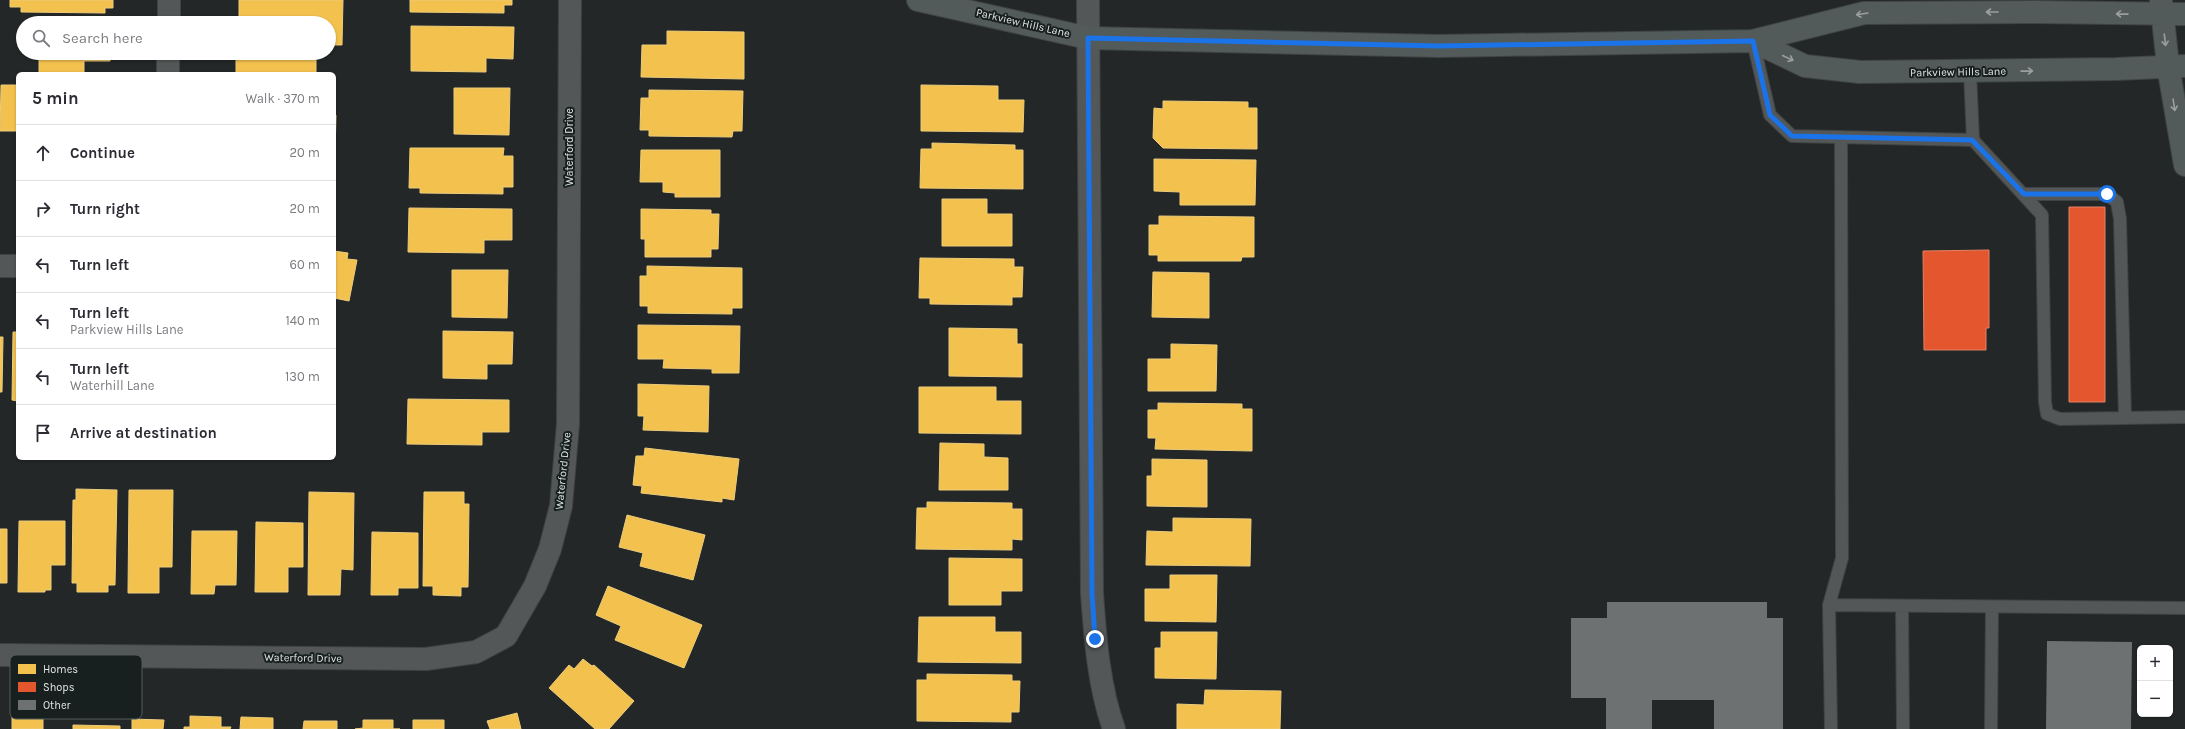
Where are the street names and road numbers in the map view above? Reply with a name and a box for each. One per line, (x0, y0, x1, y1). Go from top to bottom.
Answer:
street label: Parkview Hills Lane (975, 6, 1072, 40)
street label: Parkview Hills Lane (1910, 65, 2006, 79)
street label: Waterford Drive (563, 108, 576, 186)
street label: Waterford Drive (552, 431, 574, 510)
street label: Waterford Drive (264, 651, 342, 665)

